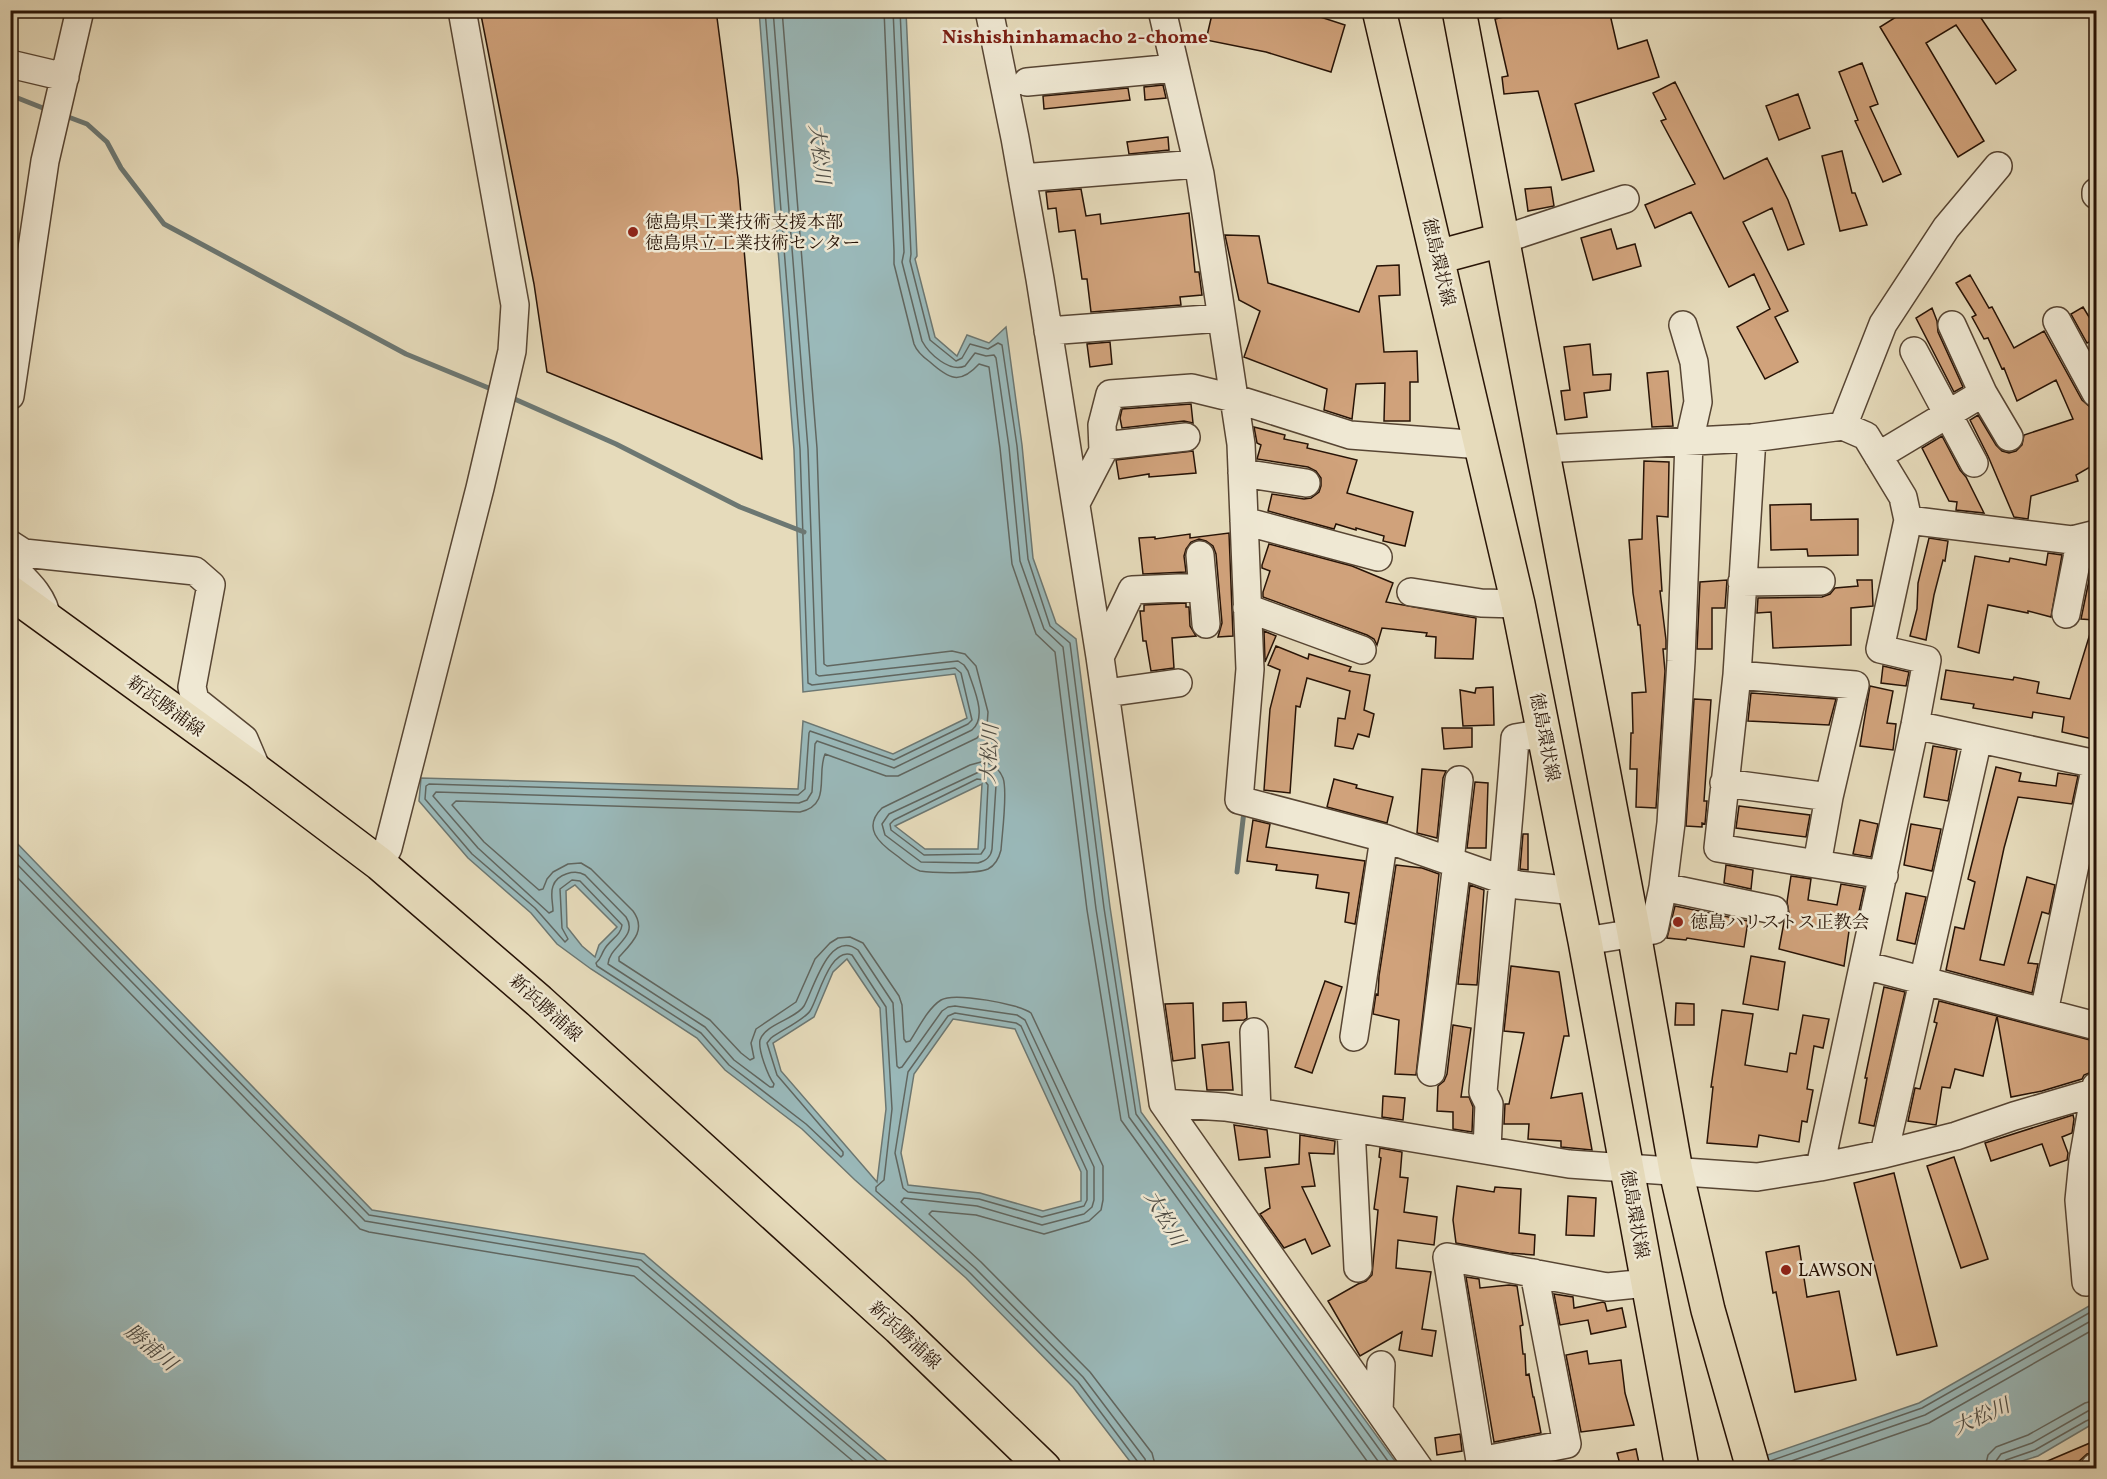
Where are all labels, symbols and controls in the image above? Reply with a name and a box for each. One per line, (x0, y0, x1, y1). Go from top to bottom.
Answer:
district label: Nishishinhamacho 2-chome (942, 24, 1208, 52)
water label: 大松川 (800, 123, 836, 188)
place label: 徳島県工業技術支援本部 徳島県立工業技術センター (645, 211, 860, 257)
street label: 徳島環状線 (1415, 216, 1460, 309)
marker: 徳島県工業技術支援本部 徳島県立工業技術センター (626, 225, 640, 239)
street label: 新浜勝浦線 (121, 671, 209, 744)
street label: 徳島環状線 (1523, 691, 1564, 784)
water label: 大松川 (975, 721, 1007, 785)
place label: 徳島ハリストス正教会 (1690, 911, 1869, 936)
marker: 徳島ハリストス正教会 (1671, 915, 1685, 929)
street label: 新浜勝浦線 (503, 970, 587, 1049)
street label: 徳島環状線 (1613, 1168, 1654, 1261)
water label: 大松川 (1136, 1186, 1191, 1254)
place label: LAWSON (1798, 1259, 1873, 1284)
marker: LAWSON (1779, 1263, 1793, 1277)
street label: 新浜勝浦線 (863, 1296, 945, 1376)
water label: 勝浦川 (118, 1319, 183, 1380)
water label: 大松川 (1949, 1392, 2017, 1443)

